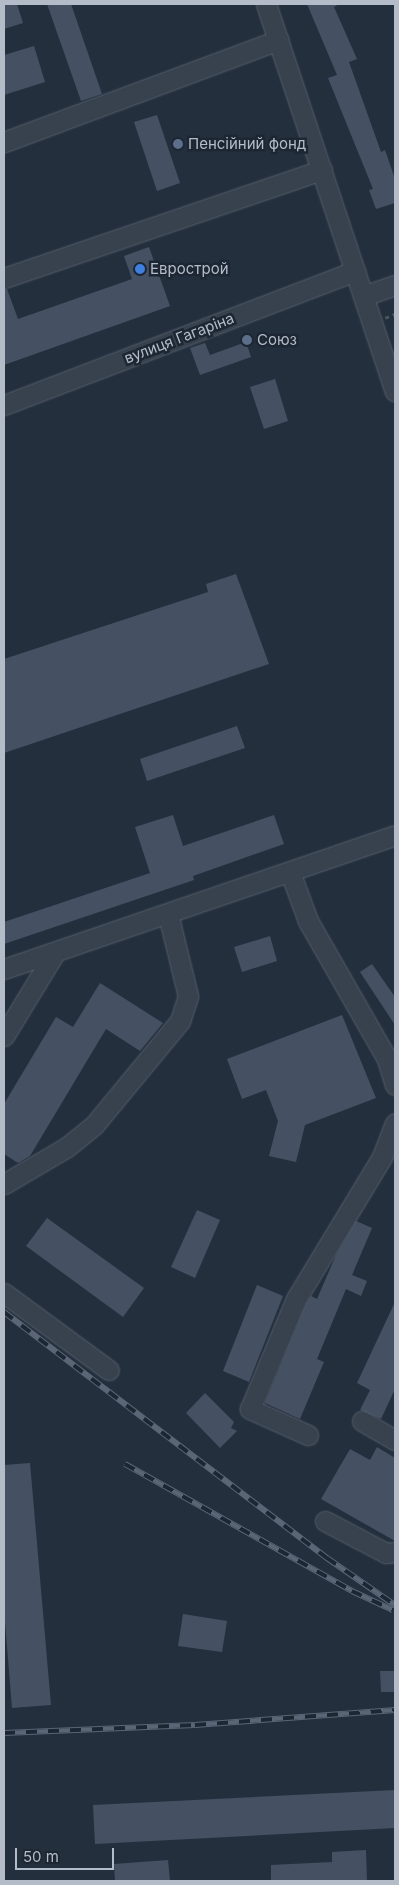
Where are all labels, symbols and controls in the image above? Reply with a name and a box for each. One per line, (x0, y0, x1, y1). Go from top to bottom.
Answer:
place label: Пенсійний фонд (188, 135, 306, 153)
marker: Пенсійний фонд (172, 138, 184, 150)
place label: Еврострой (150, 260, 229, 278)
marker: Еврострой (134, 263, 146, 275)
street label: вулиця Гагаріна (121, 309, 237, 367)
place label: Союз (257, 331, 297, 349)
marker: Союз (241, 334, 253, 346)
scale bar (18, 1838, 116, 1870)
text: 50 m (23, 1847, 59, 1866)

